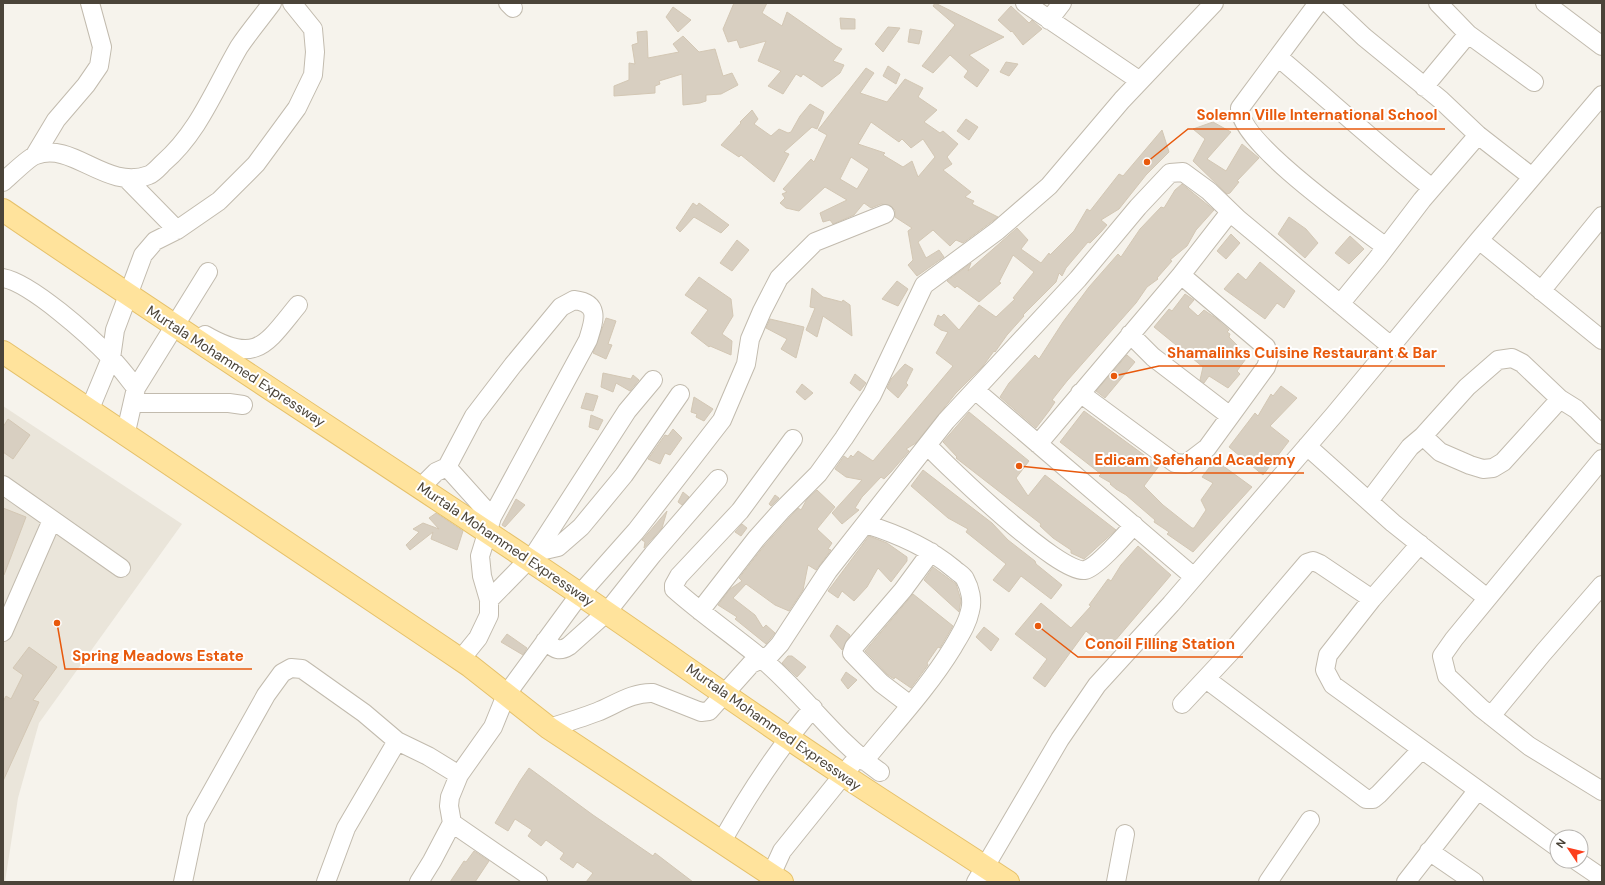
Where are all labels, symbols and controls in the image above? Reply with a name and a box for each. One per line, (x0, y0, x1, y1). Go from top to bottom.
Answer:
callout: Solemn Ville International School (1188, 102, 1445, 129)
text: Solemn Ville International School (1196, 105, 1438, 125)
street label: Murtala Mohammed Expressway (143, 301, 329, 431)
callout: Shamalinks Cuisine Restaurant & Bar (1159, 339, 1445, 366)
text: Shamalinks Cuisine Restaurant & Bar (1167, 343, 1437, 363)
callout: Edicam Safehand Academy (1087, 446, 1304, 473)
text: Edicam Safehand Academy (1095, 450, 1295, 470)
street label: Murtala Mohammed Expressway (414, 478, 598, 610)
callout: Conoil Filling Station (1078, 630, 1243, 657)
text: Conoil Filling Station (1085, 634, 1235, 654)
callout: Spring Meadows Estate (65, 642, 252, 669)
text: Spring Meadows Estate (72, 646, 244, 666)
street label: Murtala Mohammed Expressway (683, 660, 865, 795)
north arrow (1549, 829, 1589, 869)
text: N (1553, 836, 1569, 851)

